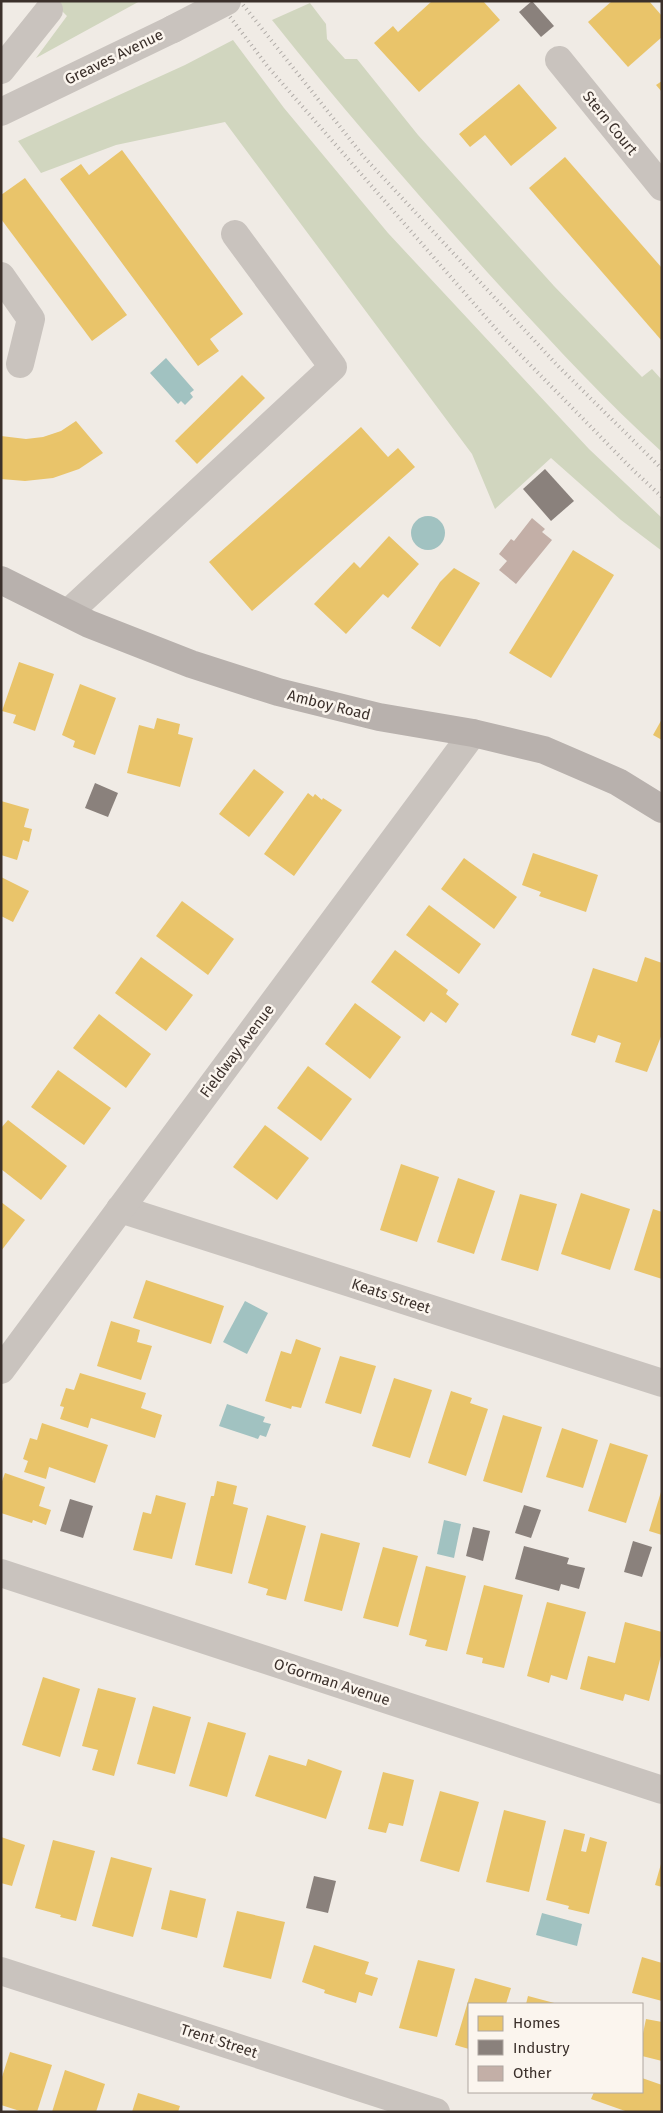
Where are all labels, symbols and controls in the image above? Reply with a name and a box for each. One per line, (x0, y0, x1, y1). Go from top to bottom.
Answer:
street label: Greaves Avenue (62, 25, 166, 89)
street label: Stern Court (579, 87, 642, 159)
street label: Amboy Road (286, 686, 372, 724)
street label: Fieldway Avenue (196, 1001, 278, 1101)
street label: Keats Street (349, 1275, 433, 1317)
street label: O'Gorman Avenue (272, 1655, 392, 1709)
legend (468, 2003, 643, 2093)
text: Homes (513, 2014, 560, 2032)
street label: Trent Street (178, 2020, 260, 2062)
text: Industry (513, 2039, 570, 2057)
text: Other (513, 2064, 552, 2082)

